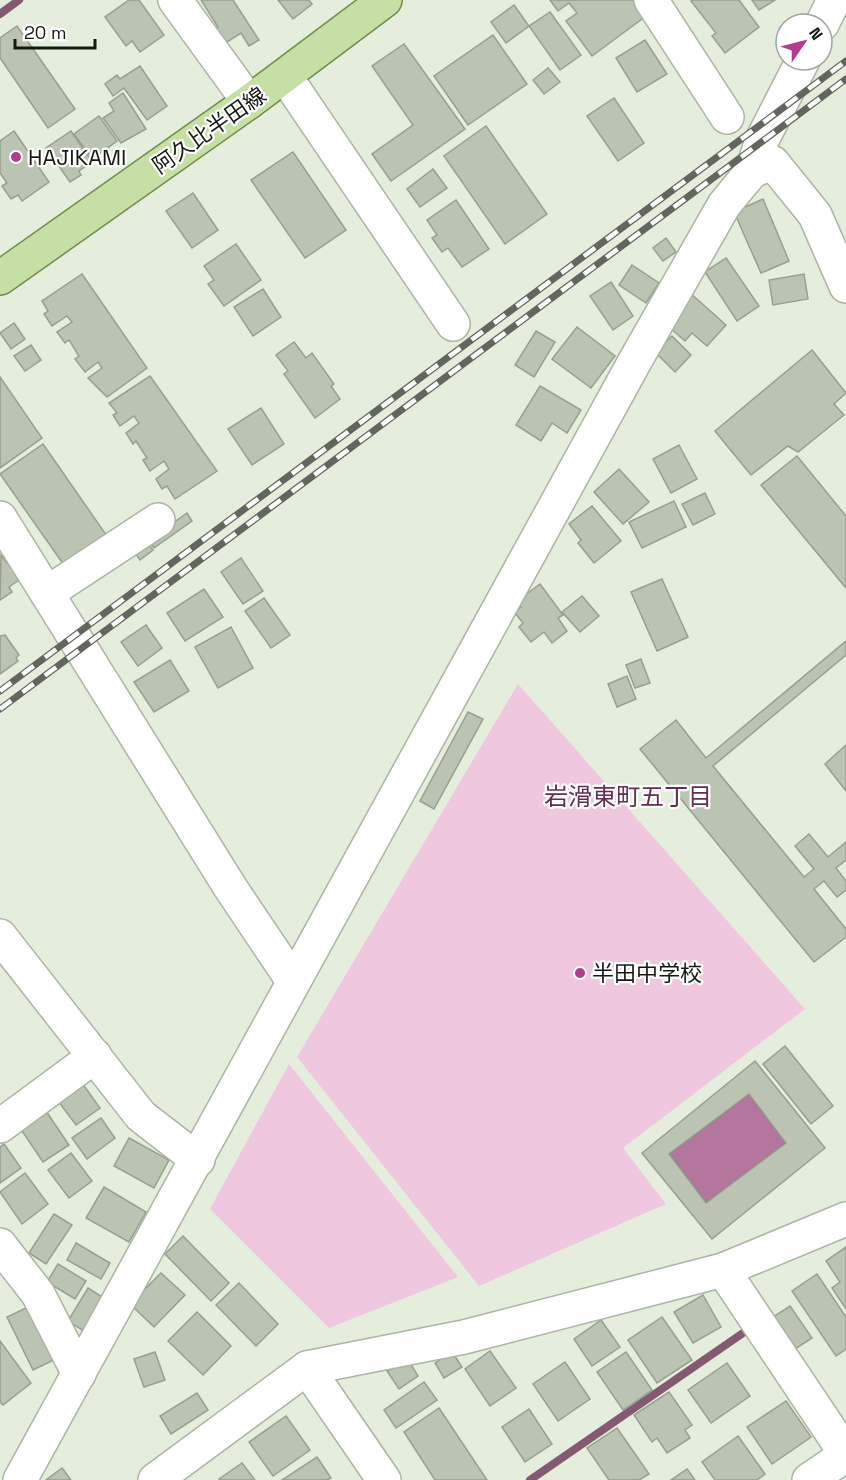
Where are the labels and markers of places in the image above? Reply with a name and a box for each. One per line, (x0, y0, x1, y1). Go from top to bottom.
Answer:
place label: HAJIKAMI (28, 143, 126, 171)
marker: HAJIKAMI (9, 150, 23, 164)
place label: 半田中学校 (592, 959, 702, 987)
marker: 半田中学校 (573, 966, 587, 980)

